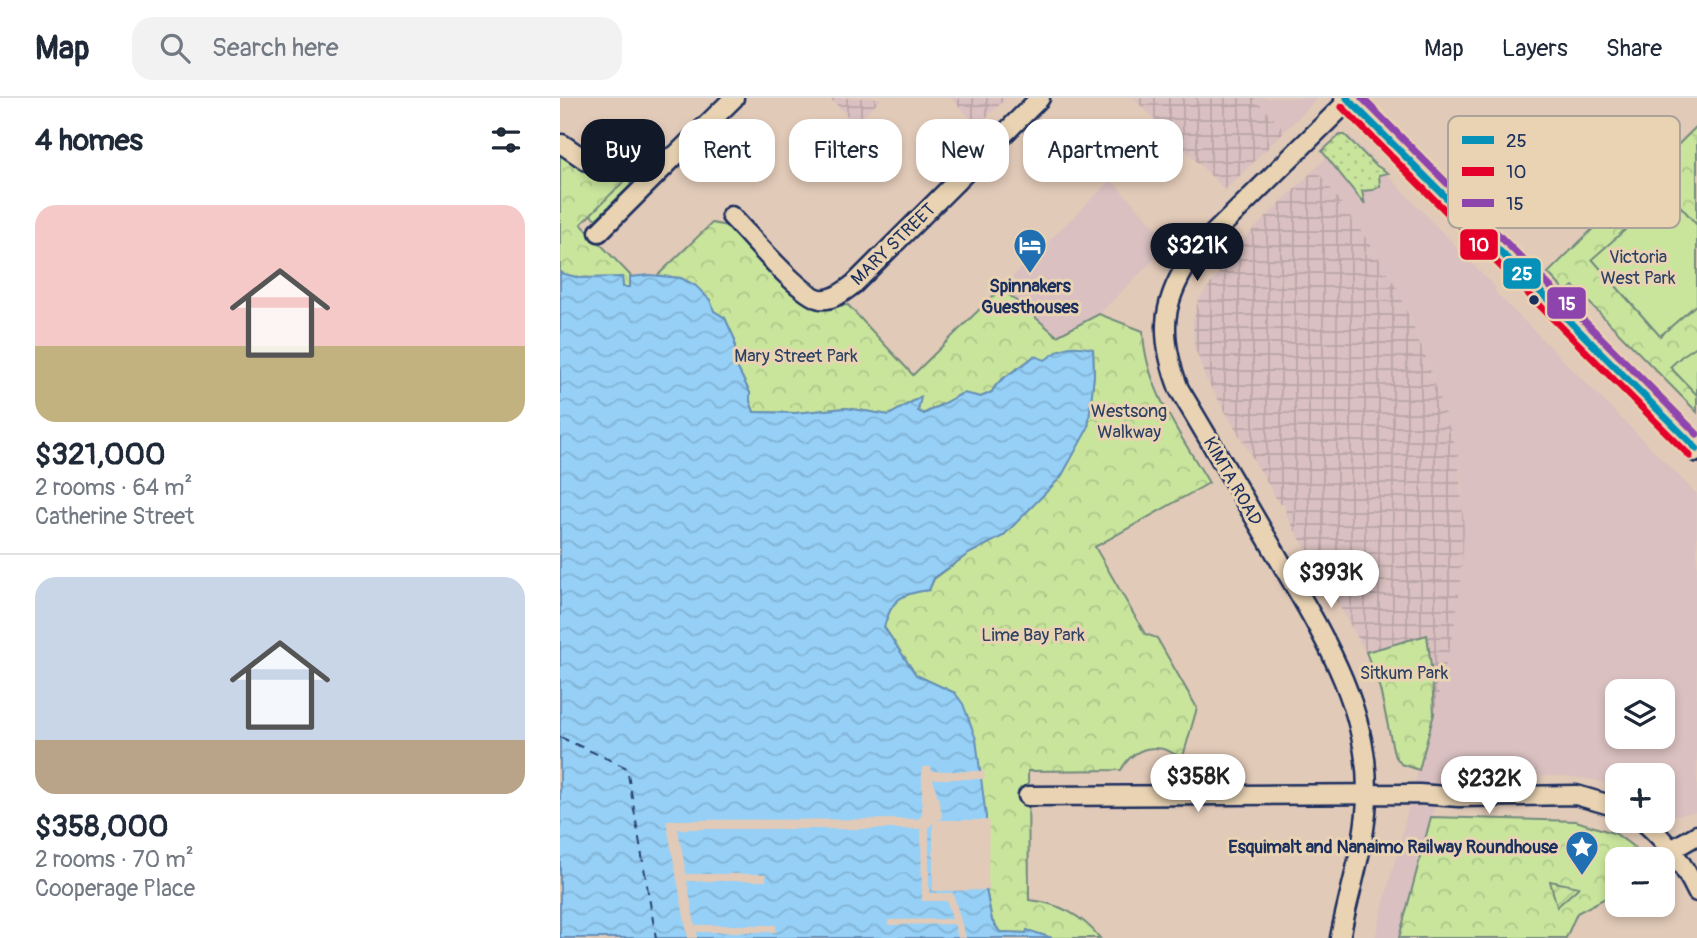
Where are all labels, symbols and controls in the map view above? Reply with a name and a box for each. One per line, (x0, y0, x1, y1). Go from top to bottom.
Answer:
search box (132, 17, 622, 80)
text: Map (35, 28, 90, 69)
icon: search (156, 29, 194, 67)
text: Search here (212, 32, 339, 64)
text: Map (1424, 34, 1464, 63)
text: Layers (1502, 34, 1568, 63)
text: Share (1606, 34, 1662, 63)
legend (1448, 116, 1680, 228)
chip: Buy (581, 119, 665, 182)
chip: Rent (679, 119, 775, 182)
chip: Filters (789, 119, 902, 182)
chip: New (916, 119, 1009, 182)
chip: Apartment (1023, 119, 1183, 182)
icon: filters (487, 121, 525, 159)
text: 4 homes (35, 122, 143, 159)
text: 25 (1506, 129, 1527, 153)
text: 10 (1506, 160, 1526, 184)
text: 15 (1506, 192, 1524, 216)
street label: MARY STREET (846, 198, 941, 291)
pin: $321K (1148, 223, 1246, 283)
hotel icon: Spinnakers Guesthouses (1011, 226, 1049, 275)
line badge: 10 (1459, 228, 1499, 261)
text: $321K (1166, 231, 1228, 260)
text: 10 (1469, 233, 1489, 257)
park label: Victoria West Park (1601, 246, 1676, 290)
icon: home (217, 250, 343, 376)
line badge: 25 (1502, 257, 1542, 290)
text: 25 (1512, 262, 1532, 286)
place label: Spinnakers Guesthouses (981, 275, 1080, 319)
line badge: 15 (1546, 286, 1587, 320)
text: 15 (1558, 292, 1576, 316)
unlabelled marker (1527, 293, 1541, 307)
park label: Mary Street Park (734, 345, 858, 368)
park label: Westsong Walkway (1091, 400, 1167, 444)
street label: KIMTA ROAD (1198, 433, 1267, 530)
text: $321,000 (35, 436, 166, 473)
text: 2 rooms · 64 m² (35, 473, 192, 502)
text: Catherine Street (35, 502, 194, 531)
pin: $393K (1282, 550, 1380, 610)
text: $393K (1299, 558, 1363, 587)
icon: home (217, 622, 343, 748)
park label: Lime Bay Park (981, 624, 1085, 647)
park label: Sitkum Park (1360, 662, 1449, 685)
map controls (1605, 679, 1675, 917)
button: layers (1605, 679, 1675, 749)
pin: $358K (1149, 754, 1247, 814)
pin: $232K (1440, 756, 1538, 816)
text: $358K (1166, 762, 1230, 791)
button: + (1605, 763, 1675, 833)
text: $232K (1457, 764, 1521, 793)
text: $358,000 (35, 808, 168, 845)
place icon: Esquimalt and Nanaimo Railway Roundhouse (1563, 828, 1601, 877)
place label: Esquimalt and Nanaimo Railway Roundhouse (1228, 836, 1559, 859)
text: 2 rooms · 70 m² (35, 845, 194, 874)
button: − (1605, 847, 1675, 917)
text: Cooperage Place (35, 874, 195, 903)

